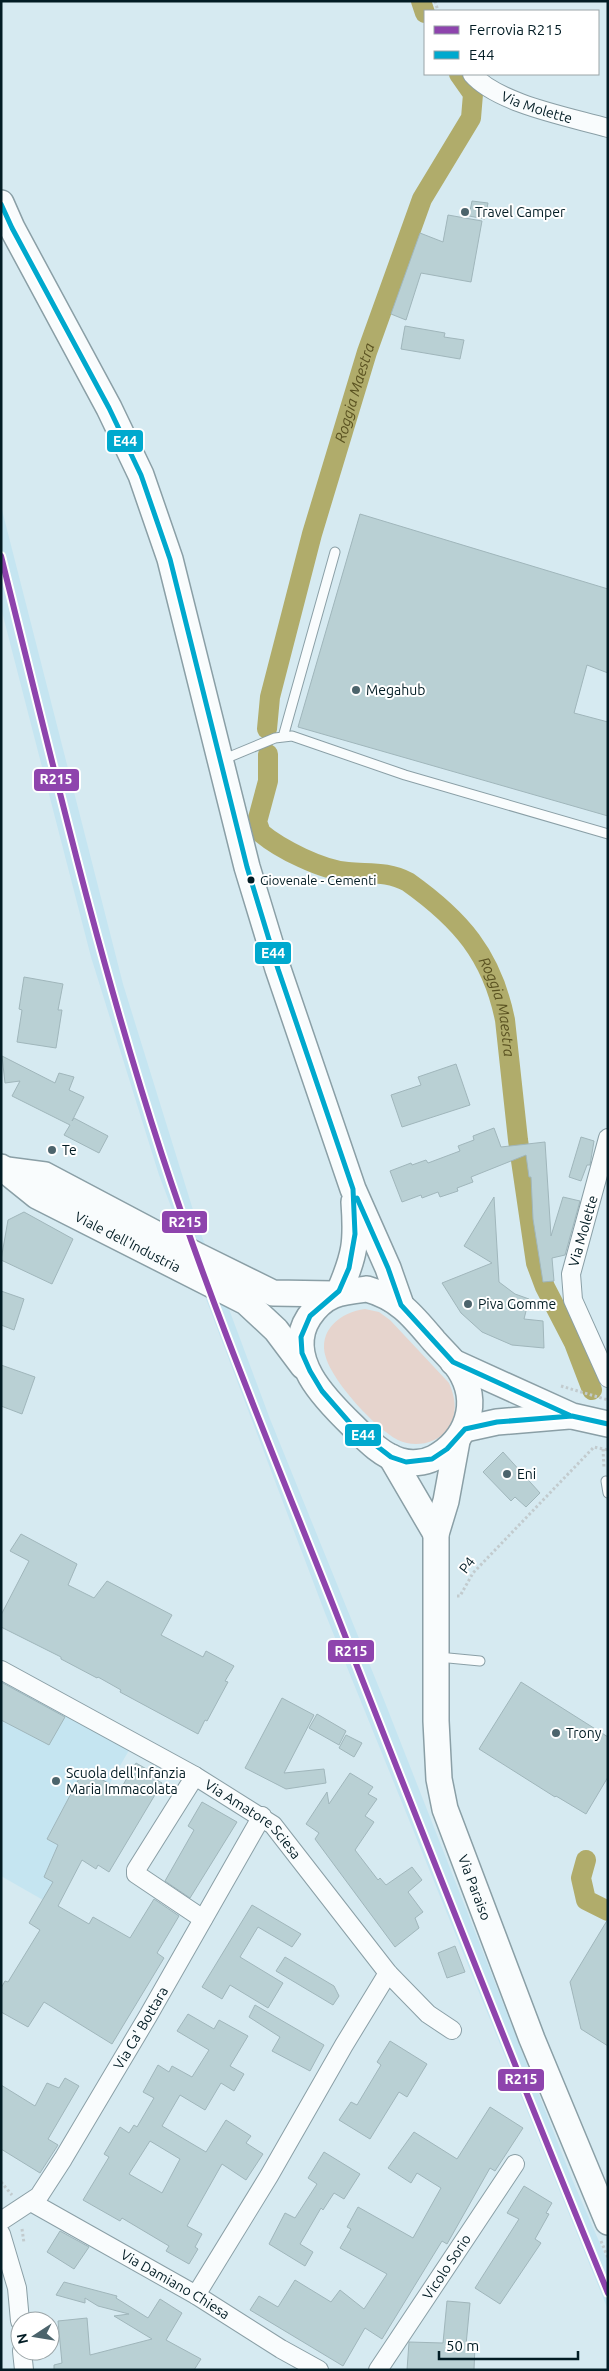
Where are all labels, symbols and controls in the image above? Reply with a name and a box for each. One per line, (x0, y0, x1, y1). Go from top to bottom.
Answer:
legend (424, 10, 599, 75)
text: Ferrovia R215 (469, 21, 562, 38)
text: E44 (469, 46, 494, 63)
street label: Via Molette (499, 88, 574, 126)
place label: Travel Camper (475, 204, 566, 220)
marker: Travel Camper (459, 206, 471, 218)
water label: Roggia Maestra (331, 341, 378, 444)
line badge: E44 (106, 429, 144, 453)
text: E44 (113, 433, 137, 449)
place label: Megahub (366, 682, 425, 698)
marker: Megahub (350, 684, 362, 696)
line badge: R215 (33, 768, 80, 792)
text: R215 (40, 771, 73, 787)
place label: Giovenale - Cementi (260, 873, 376, 887)
marker: Giovenale - Cementi (246, 875, 256, 885)
line badge: E44 (254, 941, 292, 965)
text: E44 (261, 945, 285, 961)
water label: Roggia Maestra (476, 954, 518, 1058)
place label: Te (62, 1142, 77, 1158)
marker: Te (46, 1144, 58, 1156)
street label: Via Molette (565, 1193, 601, 1269)
street label: Viale dell'Industria (72, 1209, 183, 1276)
line badge: R215 (161, 1210, 208, 1234)
text: R215 (169, 1214, 202, 1230)
place label: Piva Gomme (478, 1296, 556, 1312)
marker: Piva Gomme (462, 1298, 474, 1310)
line badge: E44 (344, 1423, 382, 1447)
text: E44 (351, 1427, 375, 1443)
place label: Eni (517, 1466, 536, 1482)
marker: Eni (501, 1468, 513, 1480)
street label: P4 (456, 1554, 478, 1576)
line badge: R215 (327, 1639, 375, 1663)
text: R215 (335, 1643, 368, 1659)
place label: Trony (566, 1725, 602, 1741)
marker: Trony (550, 1727, 562, 1739)
place label: Scuola dell'Infanzia Maria Immacolata (66, 1765, 186, 1797)
marker: Scuola dell'Infanzia Maria Immacolata (50, 1775, 62, 1787)
street label: Via Amatore Sciesa (202, 1776, 304, 1862)
street label: Via Paraiso (455, 1852, 494, 1922)
street label: Via Ca' Bottara (110, 1984, 171, 2072)
line badge: R215 (497, 2068, 545, 2092)
text: R215 (505, 2071, 538, 2087)
street label: Vicolo Sorio (419, 2231, 474, 2302)
street label: Via Damiano Chiesa (118, 2246, 233, 2322)
north arrow (10, 2311, 60, 2361)
scale bar (439, 2328, 578, 2360)
text: N (13, 2332, 31, 2345)
text: 50 m (446, 2337, 479, 2354)

